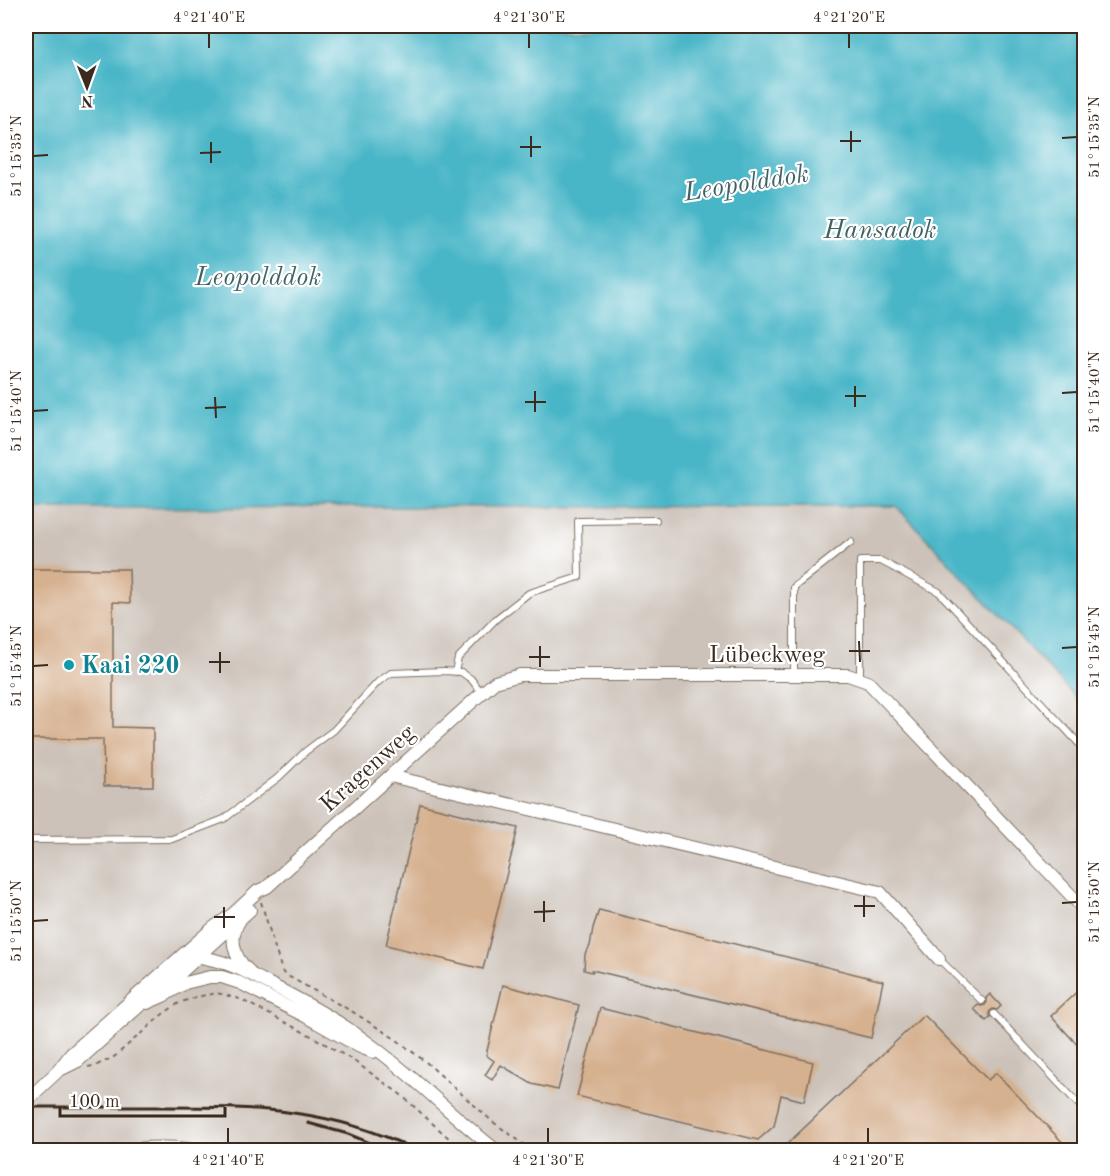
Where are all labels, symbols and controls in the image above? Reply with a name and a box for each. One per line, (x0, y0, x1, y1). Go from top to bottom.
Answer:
text: 4°21'40"E (173, 11, 245, 26)
text: 4°21'30"E (493, 11, 565, 26)
text: 4°21'20"E (813, 11, 885, 26)
north arrow (57, 57, 117, 117)
text: N (80, 92, 93, 108)
text: 51°15'35"N (1088, 96, 1103, 178)
text: 51°15'35"N (10, 115, 25, 197)
water label: Leopolddok (681, 161, 811, 207)
water label: Hansadok (823, 218, 937, 244)
water label: Leopolddok (194, 265, 321, 291)
text: 51°15'40"N (1088, 351, 1103, 433)
text: 51°15'40"N (10, 370, 25, 452)
text: 51°15'45"N (1088, 606, 1103, 688)
text: 51°15'45"N (10, 625, 25, 707)
street label: Lübeckweg (709, 644, 825, 668)
place label: Kaai 220 (81, 655, 179, 679)
marker: Kaai 220 (62, 658, 76, 672)
street label: Kragenweg (316, 721, 420, 818)
text: 51°15'50"N (1088, 861, 1103, 943)
text: 51°15'50"N (10, 880, 25, 962)
scale bar (60, 1080, 225, 1118)
text: 100 m (69, 1093, 120, 1111)
text: 4°21'40"E (192, 1154, 264, 1169)
text: 4°21'30"E (512, 1154, 584, 1169)
text: 4°21'20"E (832, 1154, 904, 1169)

